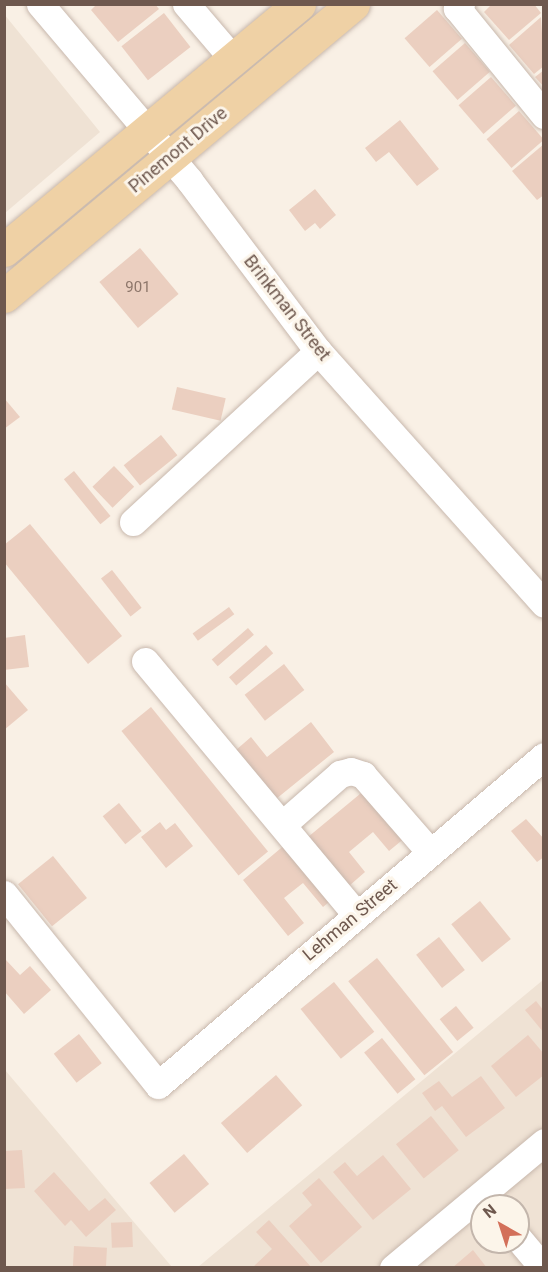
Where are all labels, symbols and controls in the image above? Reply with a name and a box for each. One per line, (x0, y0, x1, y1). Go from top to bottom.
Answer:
street label: Pinemont Drive (124, 103, 232, 197)
street label: Brinkman Street (239, 251, 335, 365)
house number: 901 (125, 279, 151, 297)
street label: Lehman Street (298, 874, 402, 966)
north arrow (470, 1194, 530, 1254)
text: N (479, 1200, 500, 1222)

